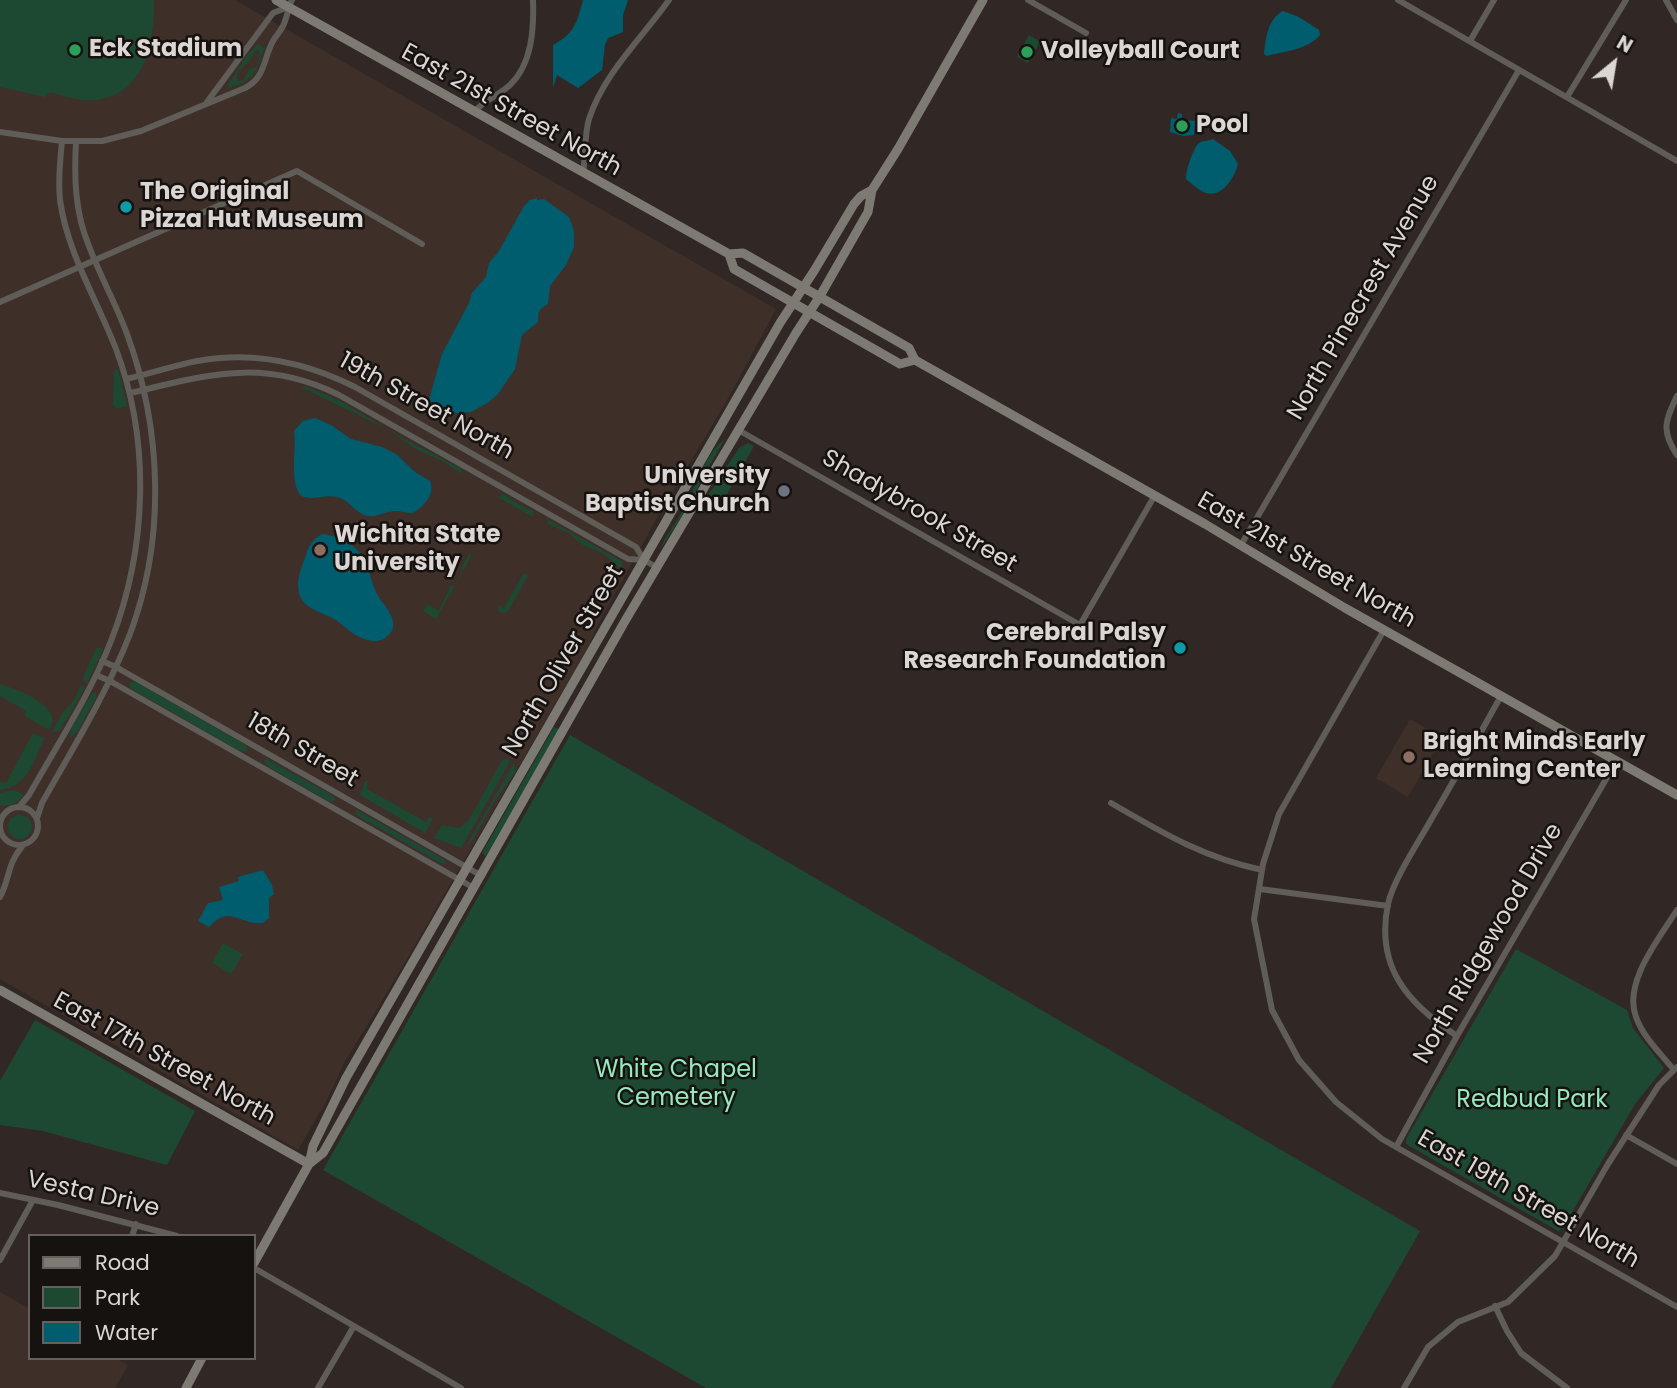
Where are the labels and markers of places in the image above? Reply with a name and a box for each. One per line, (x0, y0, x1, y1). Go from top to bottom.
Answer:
place label: Eck Stadium (89, 36, 242, 64)
place label: Volleyball Court (1041, 38, 1240, 66)
marker: Eck Stadium (67, 42, 83, 58)
marker: Volleyball Court (1019, 44, 1035, 60)
place label: Pool (1196, 112, 1249, 140)
marker: Pool (1174, 118, 1190, 134)
place label: The Original Pizza Hut Museum (140, 179, 364, 235)
marker: The Original Pizza Hut Museum (118, 199, 134, 215)
place label: University Baptist Church (585, 463, 770, 519)
marker: University Baptist Church (776, 483, 792, 499)
place label: Wichita State University (334, 522, 501, 578)
marker: Wichita State University (312, 542, 328, 558)
place label: Cerebral Palsy Research Foundation (903, 620, 1166, 676)
marker: Cerebral Palsy Research Foundation (1172, 640, 1188, 656)
place label: Bright Minds Early Learning Center (1423, 729, 1645, 785)
marker: Bright Minds Early Learning Center (1401, 749, 1417, 765)

